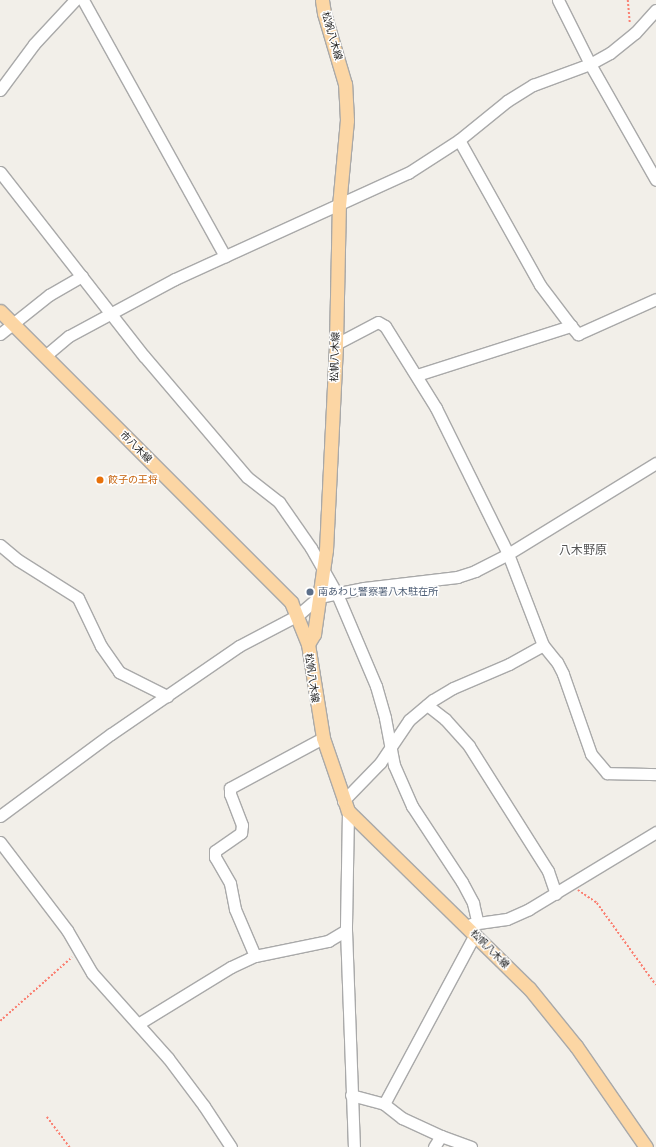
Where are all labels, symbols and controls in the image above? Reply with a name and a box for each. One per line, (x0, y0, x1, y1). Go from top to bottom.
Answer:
street label: 松帆八木線 (319, 10, 345, 62)
street label: 松帆八木線 (328, 332, 342, 382)
street label: 市八木線 (118, 429, 154, 465)
place label: 餃子の王将 (108, 474, 158, 486)
marker: 餃子の王将 (95, 475, 105, 485)
district label: 八木野原 (559, 544, 607, 558)
place label: 南あわじ警察署八木駐在所 (318, 586, 438, 598)
marker: 南あわじ警察署八木駐在所 (305, 587, 315, 597)
street label: 松帆八木線 (303, 652, 321, 704)
street label: 松帆八木線 (468, 927, 512, 971)

